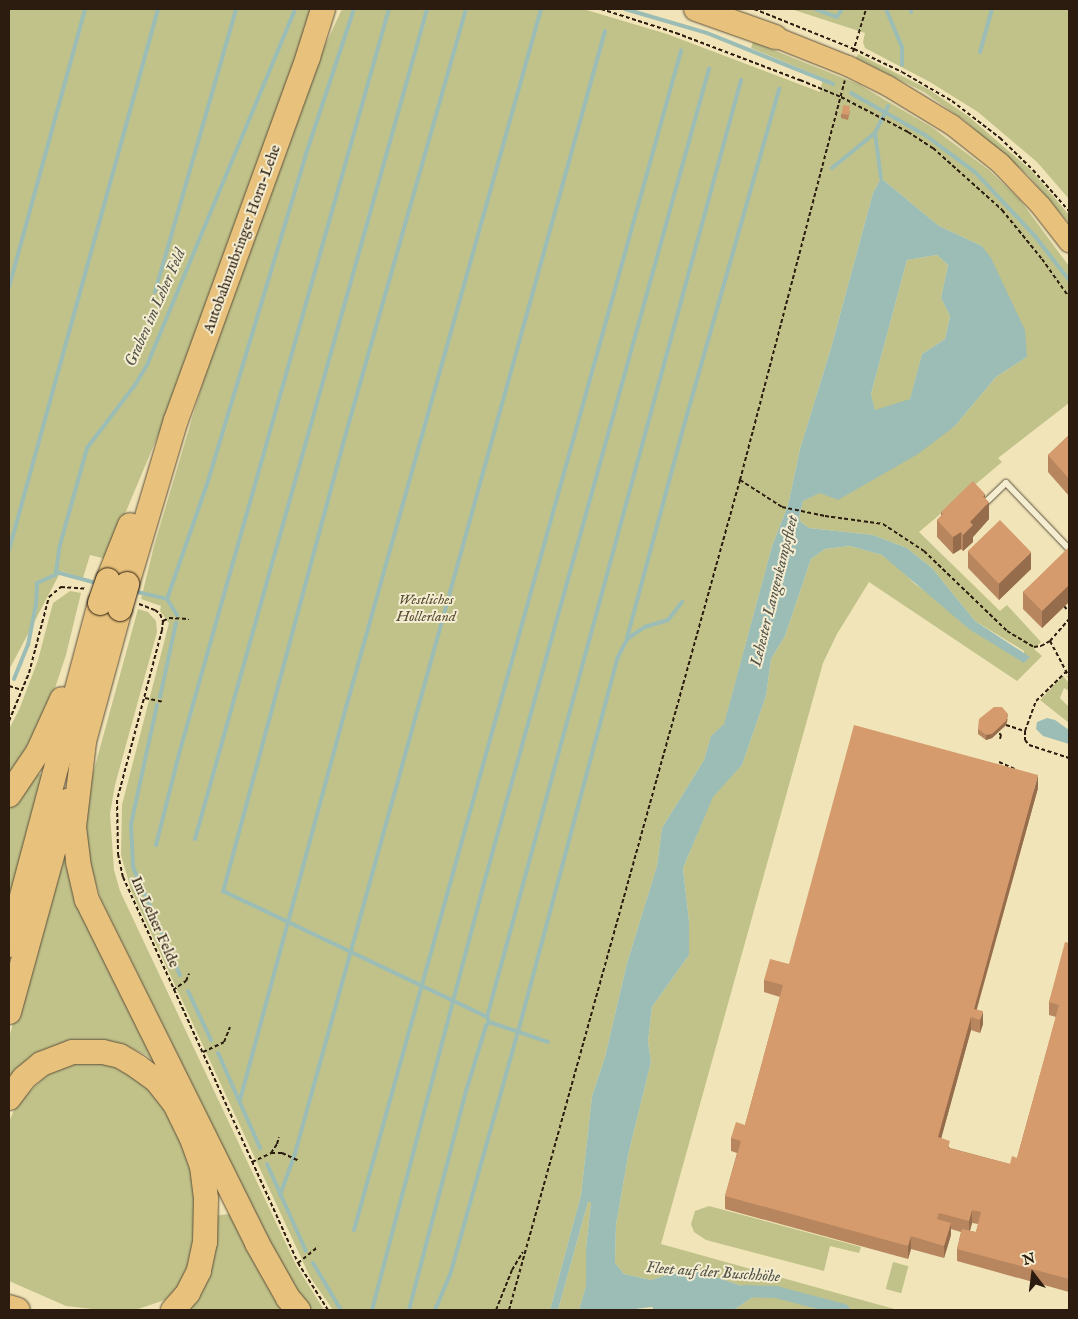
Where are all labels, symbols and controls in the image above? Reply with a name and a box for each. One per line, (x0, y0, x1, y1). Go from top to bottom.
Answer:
street label: Autobahnzubringer Horn-Lehe (199, 142, 285, 336)
water label: Graben im Leher Feld (121, 246, 191, 370)
water label: Lehester Langenkampsfleet (747, 513, 803, 669)
park label: Westliches Hollerland (396, 590, 456, 625)
street label: Im Leher Felde (127, 874, 183, 970)
north arrow (1008, 1249, 1058, 1299)
text: N (1021, 1249, 1037, 1270)
water label: Fleet auf der Buschhöhe (645, 1259, 781, 1287)

